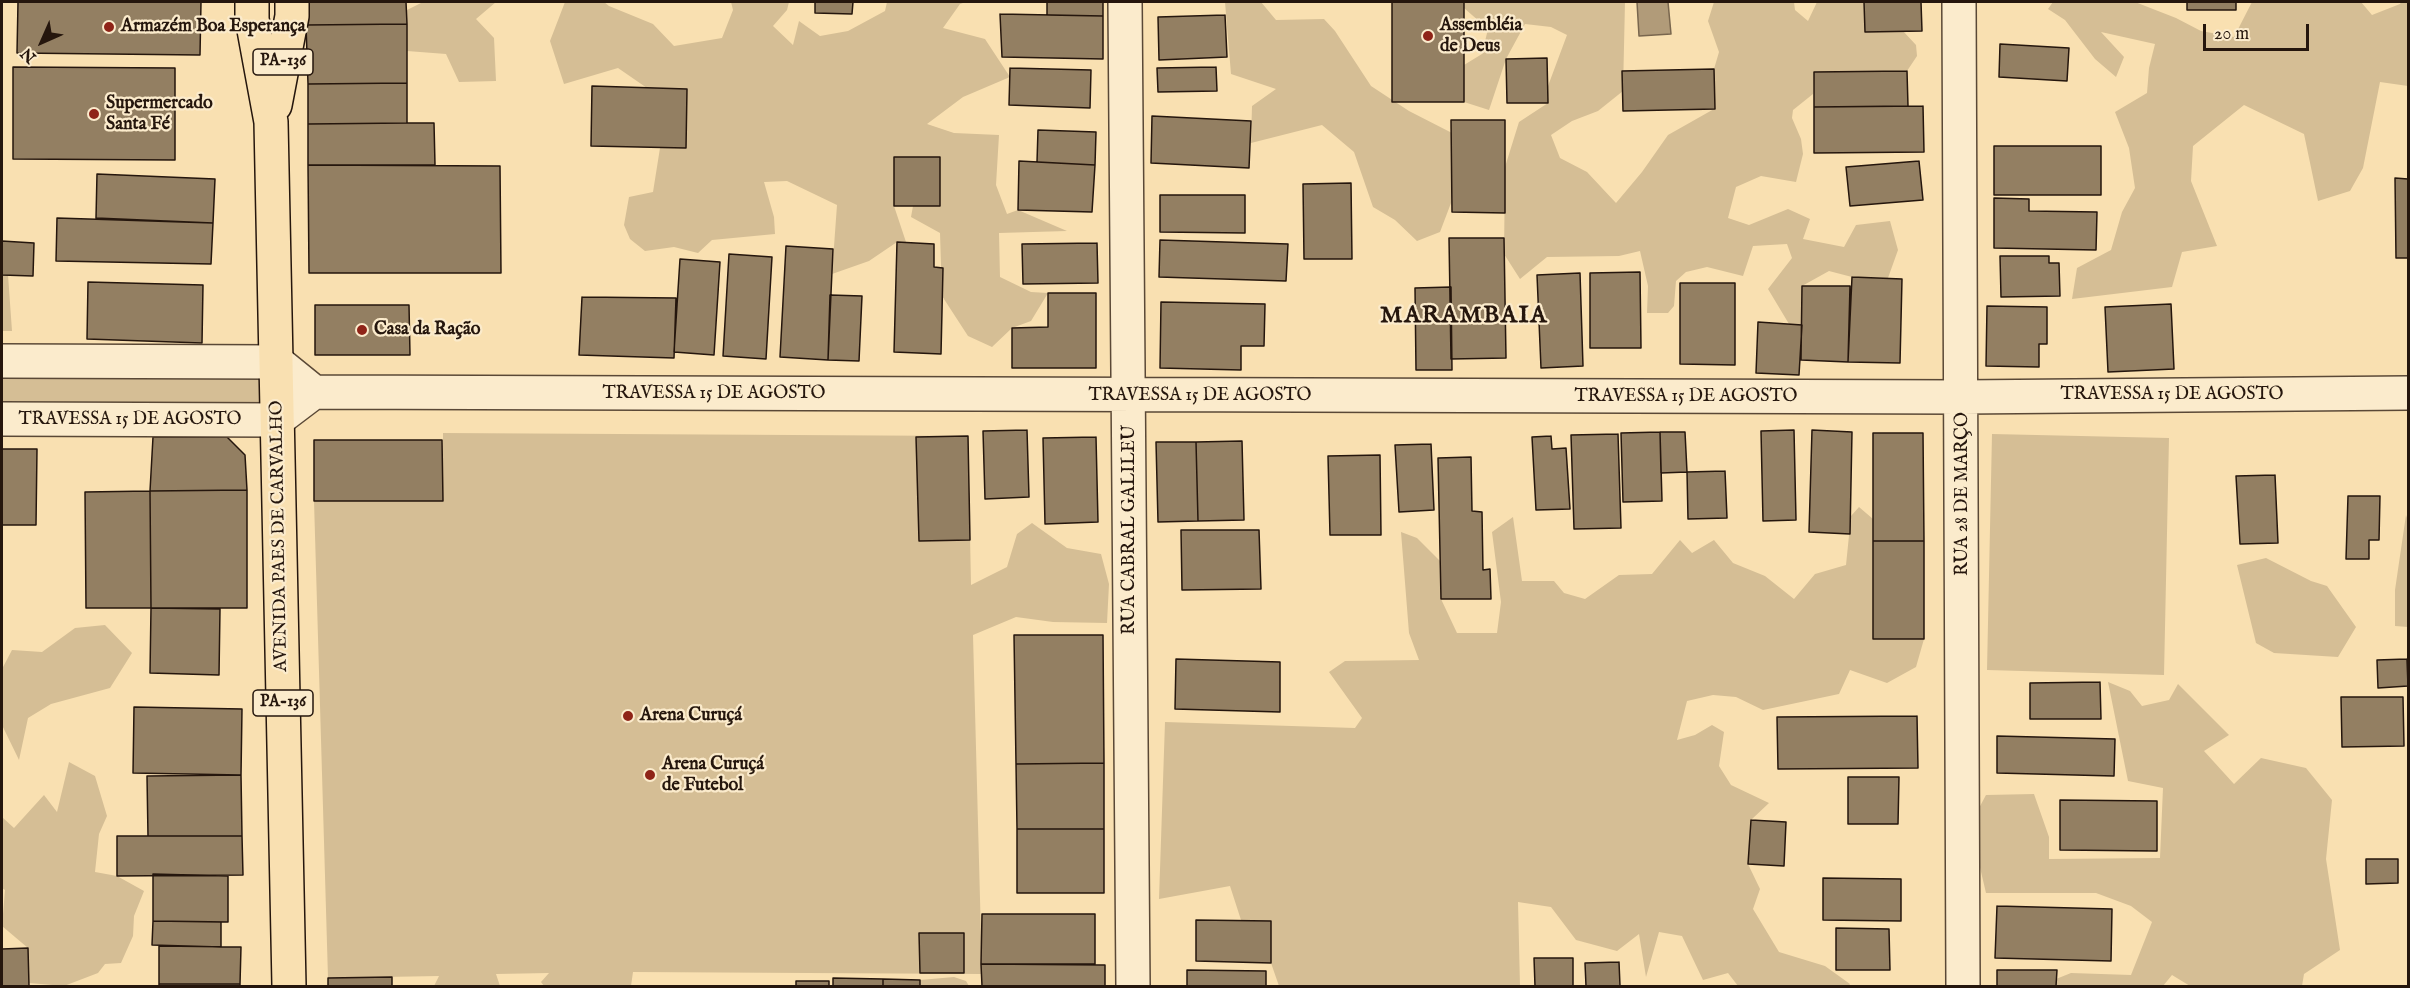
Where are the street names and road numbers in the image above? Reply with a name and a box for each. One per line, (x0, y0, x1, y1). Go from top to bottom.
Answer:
road number: PA-136 (253, 49, 313, 75)
street label: TRAVESSA 15 DE AGOSTO (602, 383, 826, 405)
street label: TRAVESSA 15 DE AGOSTO (2060, 384, 2284, 406)
street label: TRAVESSA 15 DE AGOSTO (1088, 385, 1312, 407)
street label: TRAVESSA 15 DE AGOSTO (1574, 386, 1798, 408)
street label: AVENIDA PAES DE CARVALHO (267, 400, 293, 672)
street label: TRAVESSA 15 DE AGOSTO (18, 409, 242, 431)
street label: RUA 28 DE MARÇO (1952, 412, 1974, 576)
street label: RUA CABRAL GALILEU (1119, 425, 1141, 635)
road number: PA-136 (253, 690, 313, 716)

